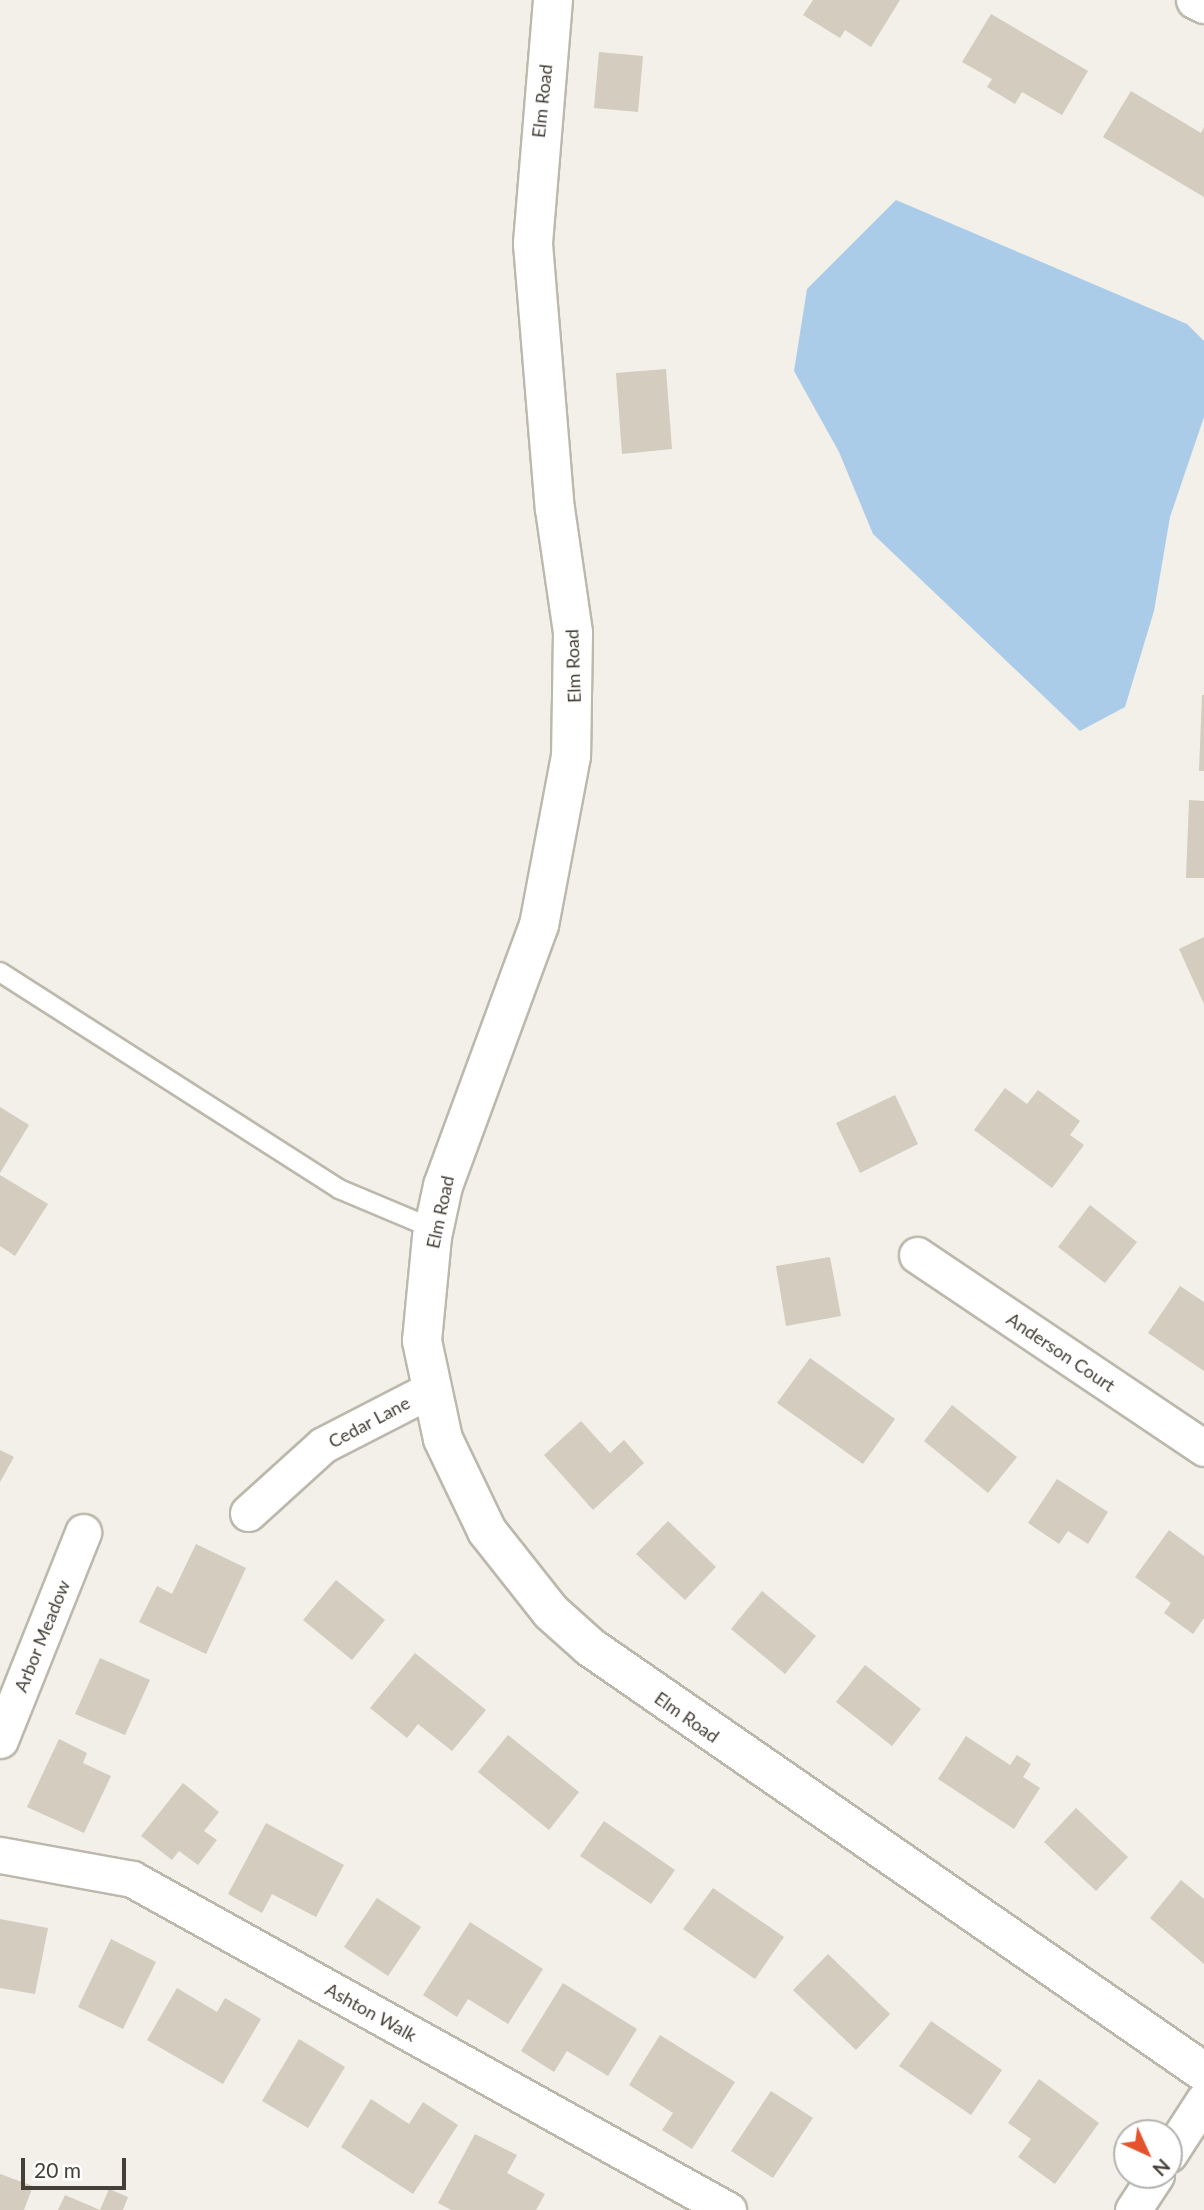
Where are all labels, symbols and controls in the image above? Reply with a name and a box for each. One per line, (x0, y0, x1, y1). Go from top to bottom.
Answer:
street label: Elm Road (527, 63, 557, 139)
street label: Elm Road (561, 629, 585, 703)
street label: Elm Road (422, 1174, 458, 1250)
street label: Anderson Court (1003, 1308, 1119, 1396)
street label: Cedar Lane (325, 1392, 413, 1452)
street label: Arbor Meadow (10, 1577, 74, 1695)
street label: Elm Road (651, 1687, 723, 1747)
street label: Ashton Walk (322, 1978, 420, 2046)
north arrow (1113, 2119, 1183, 2189)
scale bar (24, 2144, 130, 2188)
text: N (1148, 2154, 1175, 2181)
text: 20 m (34, 2157, 81, 2182)

